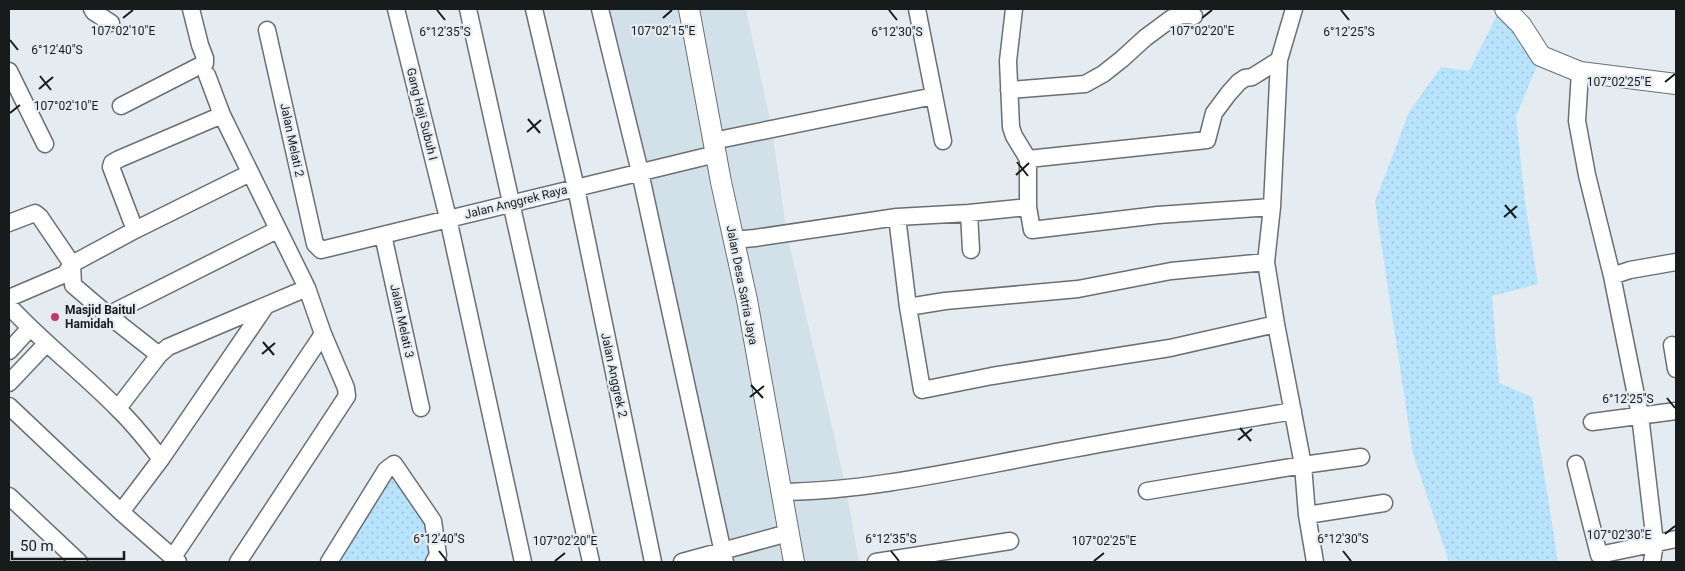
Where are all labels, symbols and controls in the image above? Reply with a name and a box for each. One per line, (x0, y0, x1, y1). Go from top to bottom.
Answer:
text: 107°02'10"E (91, 24, 155, 38)
text: 107°02'15"E (631, 24, 695, 38)
text: 107°02'20"E (1170, 24, 1234, 38)
text: 6°12'35"S (419, 25, 471, 39)
text: 6°12'30"S (871, 25, 923, 39)
text: 6°12'25"S (1323, 25, 1375, 39)
text: 6°12'40"S (31, 43, 83, 57)
street label: Gang Haji Subuh I (404, 66, 440, 162)
text: 107°02'25"E (1587, 75, 1651, 89)
text: 107°02'10"E (34, 99, 98, 113)
street label: Jalan Melati 2 (277, 102, 307, 178)
street label: Jalan Anggrek Raya (463, 182, 569, 222)
street label: Jalan Desa Satria Jaya (724, 224, 760, 346)
street label: Jalan Melati 3 (387, 283, 417, 359)
place label: Masjid Baitul Hamidah (65, 303, 135, 331)
marker: Masjid Baitul Hamidah (49, 311, 61, 323)
street label: Jalan Anggrek 2 (598, 331, 630, 419)
text: 6°12'25"S (1602, 392, 1654, 406)
scale bar (12, 528, 125, 560)
text: 107°02'30"E (1587, 528, 1651, 542)
text: 6°12'40"S (413, 532, 465, 546)
text: 6°12'35"S (865, 532, 917, 546)
text: 6°12'30"S (1317, 532, 1369, 546)
text: 107°02'20"E (533, 534, 597, 548)
text: 107°02'25"E (1072, 534, 1136, 548)
text: 50 m (20, 537, 54, 555)

